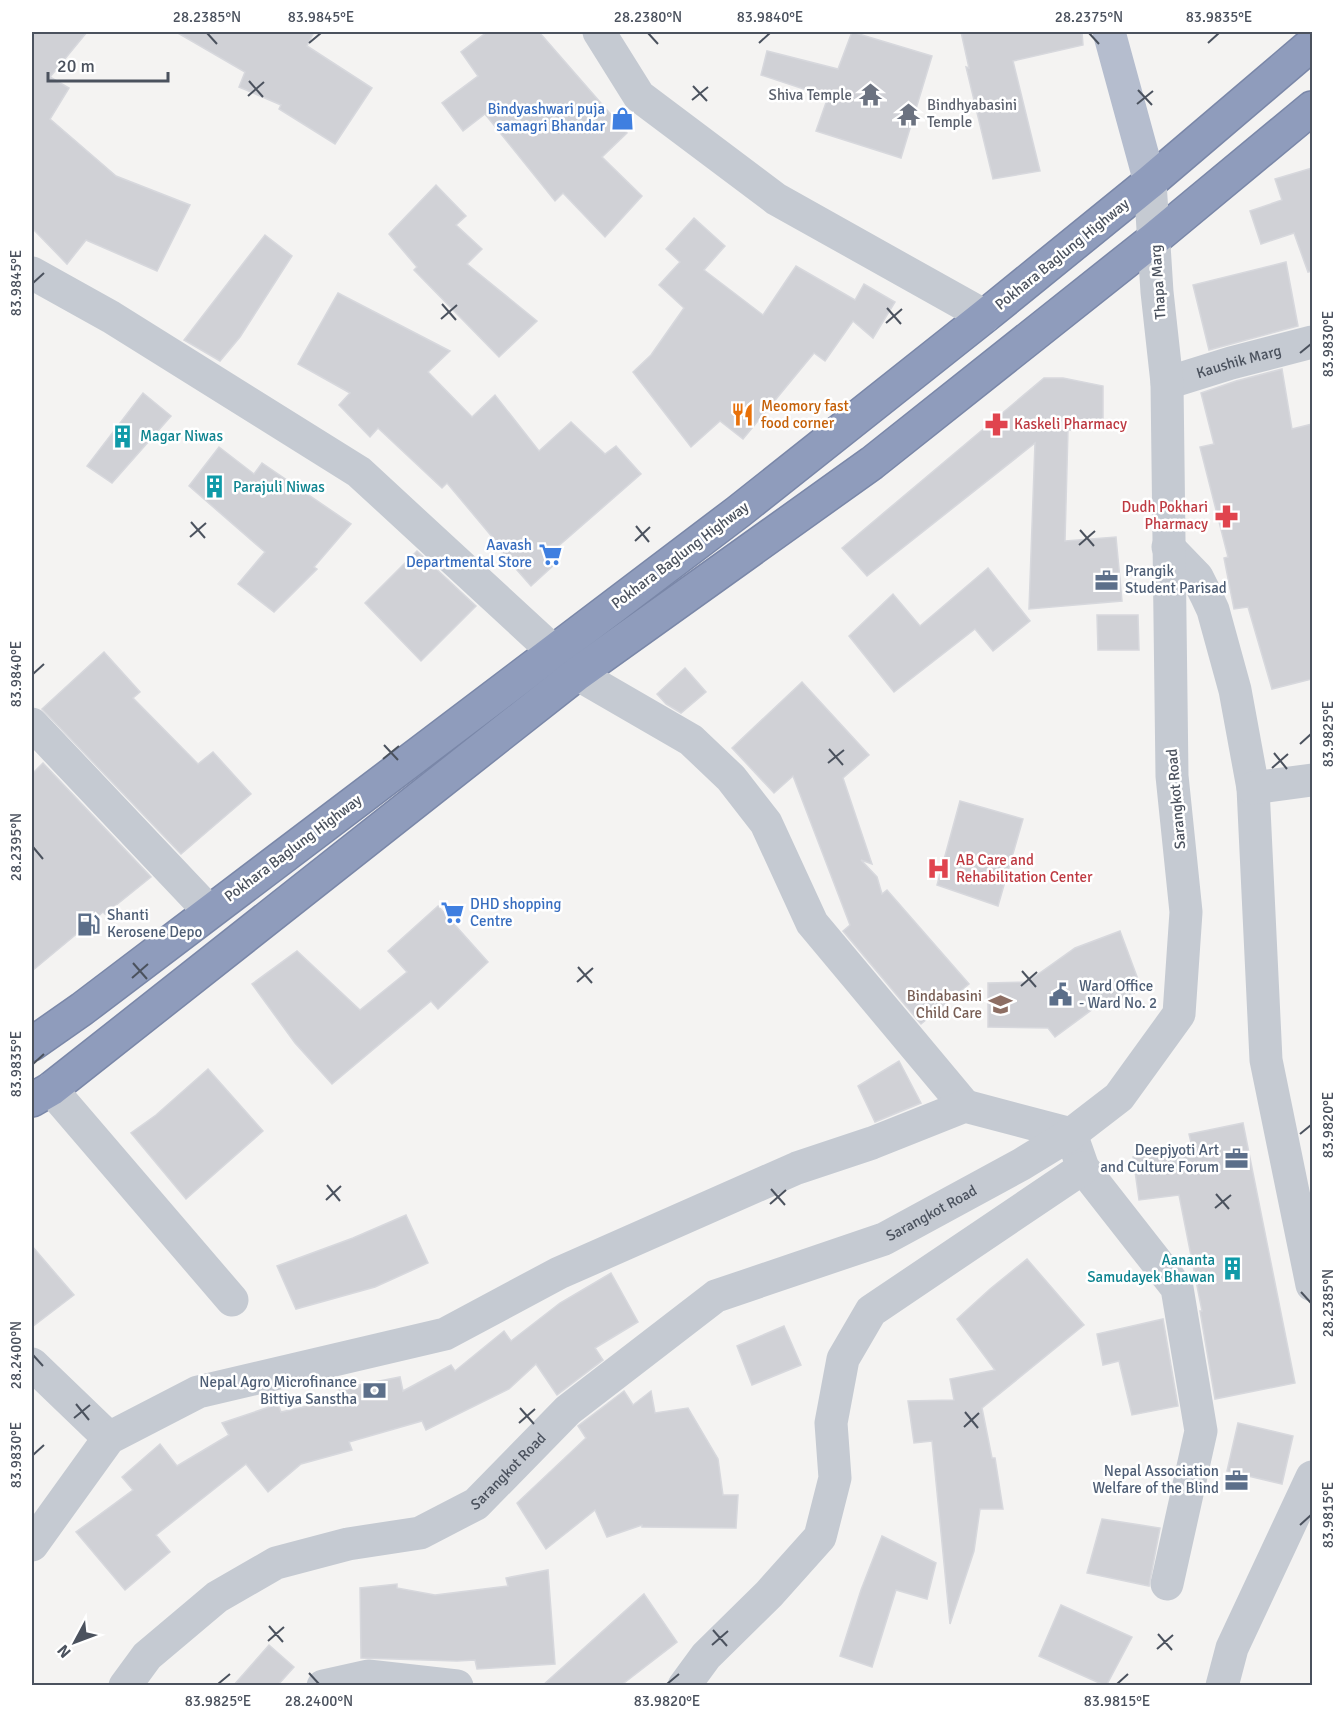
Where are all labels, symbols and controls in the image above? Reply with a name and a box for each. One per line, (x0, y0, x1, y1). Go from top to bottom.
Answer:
text: 28.2385°N (173, 8, 241, 26)
text: 83.9845°E (288, 8, 354, 26)
text: 28.2380°N (614, 8, 682, 26)
text: 83.9840°E (737, 8, 803, 26)
text: 28.2375°N (1055, 8, 1123, 26)
text: 83.9835°E (1186, 8, 1252, 26)
scale bar (48, 45, 168, 83)
text: 20 m (57, 55, 95, 77)
temple icon: Shiva Temple (857, 82, 883, 108)
place label: Shiva Temple (769, 86, 852, 104)
place label: Bindhyabasini Temple (927, 96, 1017, 131)
place label: Bindyashwari puja samagri Bhandar (487, 100, 605, 135)
temple icon: Bindhyabasini Temple (896, 101, 922, 127)
shop icon: Bindyashwari puja samagri Bhandar (610, 105, 636, 131)
street label: Pokhara Baglung Highway (991, 194, 1133, 314)
street label: Thapa Marg (1146, 244, 1170, 320)
text: 83.9845°E (7, 250, 25, 316)
text: 83.9830°E (1319, 311, 1337, 377)
street label: Kaushik Marg (1194, 341, 1283, 382)
place label: Meomory fast food corner (761, 397, 849, 432)
restaurant icon: Meomory fast food corner (730, 402, 756, 428)
pharmacy icon: Kaskeli Pharmacy (983, 411, 1009, 437)
place label: Kaskeli Pharmacy (1014, 415, 1127, 433)
building icon: Magar Niwas (109, 423, 135, 449)
place label: Magar Niwas (140, 427, 223, 445)
building icon: Parajuli Niwas (202, 474, 228, 500)
place label: Parajuli Niwas (233, 478, 325, 496)
street label: Pokhara Baglung Highway (608, 498, 752, 612)
place label: Dudh Pokhari Pharmacy (1122, 498, 1208, 533)
pharmacy icon: Dudh Pokhari Pharmacy (1213, 503, 1239, 529)
place label: Aavash Departmental Store (406, 536, 532, 571)
supermarket icon: Aavash Departmental Store (537, 541, 563, 567)
place label: Prangik Student Parisad (1125, 562, 1227, 597)
office icon: Prangik Student Parisad (1094, 567, 1120, 593)
text: 83.9840°E (7, 641, 25, 707)
text: 83.9825°E (1319, 701, 1337, 767)
street label: Sarangkot Road (1163, 748, 1189, 850)
street label: Pokhara Baglung Highway (221, 791, 365, 905)
text: 28.2395°N (7, 813, 25, 881)
place label: AB Care and Rehabilitation Center (956, 851, 1093, 886)
hospital icon: AB Care and Rehabilitation Center (925, 856, 951, 882)
place label: DHD shopping Centre (470, 895, 562, 930)
supermarket icon: DHD shopping Centre (439, 900, 465, 926)
place label: Shanti Kerosene Depo (107, 906, 202, 941)
fuel station icon: Shanti Kerosene Depo (76, 911, 102, 937)
place label: Ward Office - Ward No. 2 (1079, 977, 1157, 1012)
public building icon: Ward Office - Ward No. 2 (1048, 982, 1074, 1008)
place label: Bindabasini Child Care (907, 987, 982, 1022)
school or university icon: Bindabasini Child Care (987, 992, 1013, 1018)
text: 83.9835°E (7, 1031, 25, 1097)
text: 83.9820°E (1319, 1092, 1337, 1158)
place label: Deepjyoti Art and Culture Forum (1100, 1141, 1219, 1176)
office icon: Deepjyoti Art and Culture Forum (1224, 1146, 1250, 1172)
street label: Sarangkot Road (883, 1181, 980, 1245)
place label: Aananta Samudayek Bhawan (1087, 1251, 1215, 1286)
building icon: Aananta Samudayek Bhawan (1220, 1256, 1246, 1282)
text: 28.2385°N (1319, 1269, 1337, 1337)
text: 28.2400°N (7, 1321, 25, 1389)
place label: Nepal Agro Microfinance Bittiya Sanstha (199, 1373, 357, 1408)
bank icon: Nepal Agro Microfinance Bittiya Sanstha (362, 1378, 388, 1404)
text: 83.9830°E (7, 1422, 25, 1488)
street label: Sarangkot Road (468, 1429, 550, 1514)
place label: Nepal Association Welfare of the Blind (1092, 1462, 1219, 1497)
office icon: Nepal Association Welfare of the Blind (1224, 1467, 1250, 1493)
text: 83.9815°E (1319, 1482, 1337, 1548)
north arrow (45, 1612, 105, 1672)
text: N (53, 1640, 76, 1662)
text: 83.9825°E (185, 1692, 251, 1710)
text: 28.2400°N (285, 1692, 353, 1710)
text: 83.9820°E (634, 1692, 700, 1710)
text: 83.9815°E (1084, 1692, 1150, 1710)

